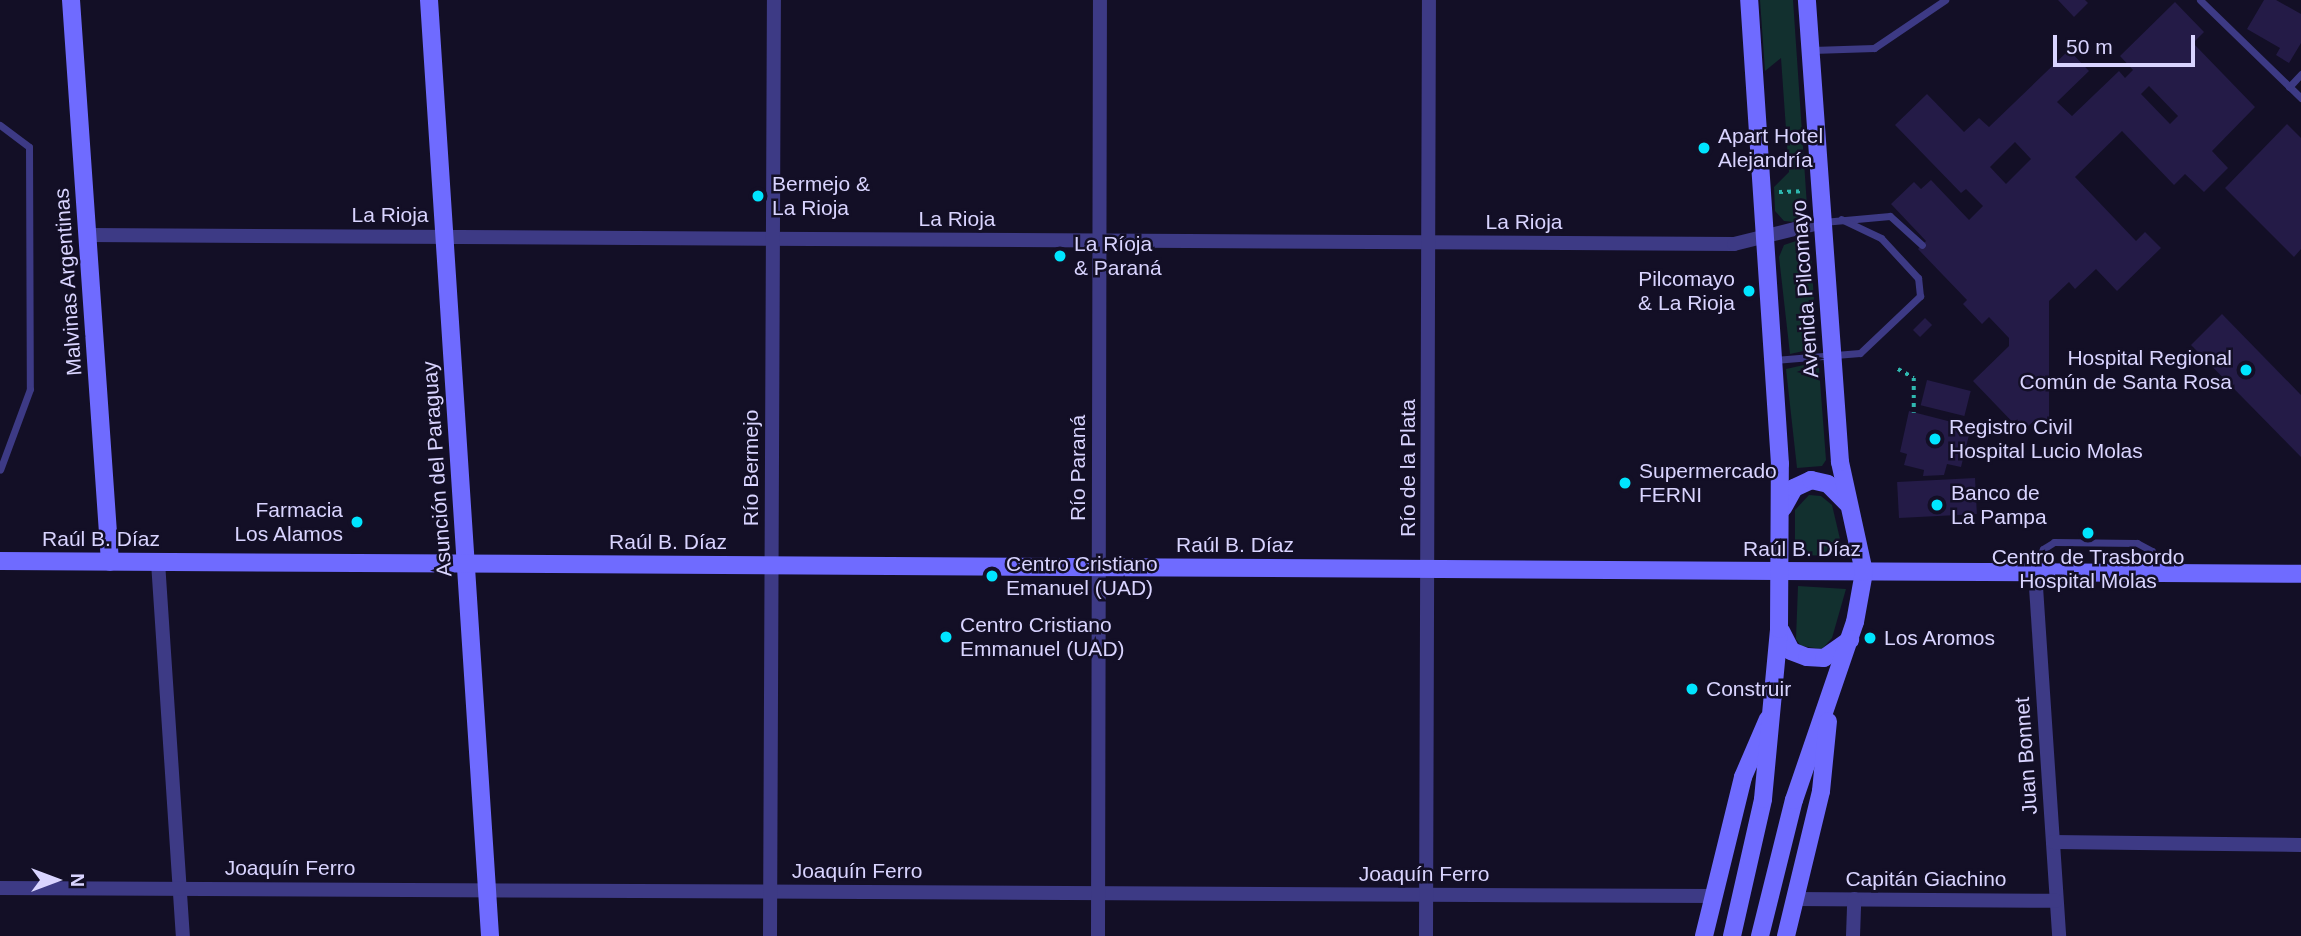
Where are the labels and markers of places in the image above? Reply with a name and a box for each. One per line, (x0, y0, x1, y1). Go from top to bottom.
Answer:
place label: Apart Hotel Alejandría (1718, 123, 1823, 173)
marker: Apart Hotel Alejandría (1696, 140, 1712, 156)
place label: Bermejo & La Rioja (772, 171, 870, 221)
marker: Bermejo & La Rioja (750, 188, 766, 204)
place label: La Ríoja & Paraná (1074, 231, 1162, 281)
marker: La Ríoja & Paraná (1052, 248, 1068, 264)
place label: Pilcomayo & La Rioja (1638, 266, 1735, 316)
marker: Pilcomayo & La Rioja (1741, 283, 1757, 299)
place label: Hospital Regional Común de Santa Rosa (2020, 345, 2232, 395)
marker: Hospital Regional Común de Santa Rosa (2238, 362, 2254, 378)
place label: Registro Civil Hospital Lucio Molas (1949, 414, 2143, 464)
marker: Registro Civil Hospital Lucio Molas (1927, 431, 1943, 447)
place label: Supermercado FERNI (1639, 458, 1777, 508)
marker: Supermercado FERNI (1617, 475, 1633, 491)
place label: Banco de La Pampa (1951, 480, 2047, 530)
place label: Farmacia Los Alamos (233, 497, 343, 547)
marker: Banco de La Pampa (1929, 497, 1945, 513)
marker: Farmacia Los Alamos (349, 514, 365, 530)
marker: Centro de Trasbordo Hospital Molas (2080, 525, 2096, 541)
place label: Centro de Trasbordo Hospital Molas (1992, 544, 2184, 594)
place label: Centro Cristiano Emanuel (UAD) (1006, 551, 1158, 601)
marker: Centro Cristiano Emanuel (UAD) (984, 568, 1000, 584)
place label: Centro Cristiano Emmanuel (UAD) (960, 612, 1125, 662)
place label: Los Aromos (1884, 625, 1996, 651)
marker: Centro Cristiano Emmanuel (UAD) (938, 629, 954, 645)
marker: Los Aromos (1862, 630, 1878, 646)
place label: Construir (1706, 676, 1791, 702)
marker: Construir (1684, 681, 1700, 697)

